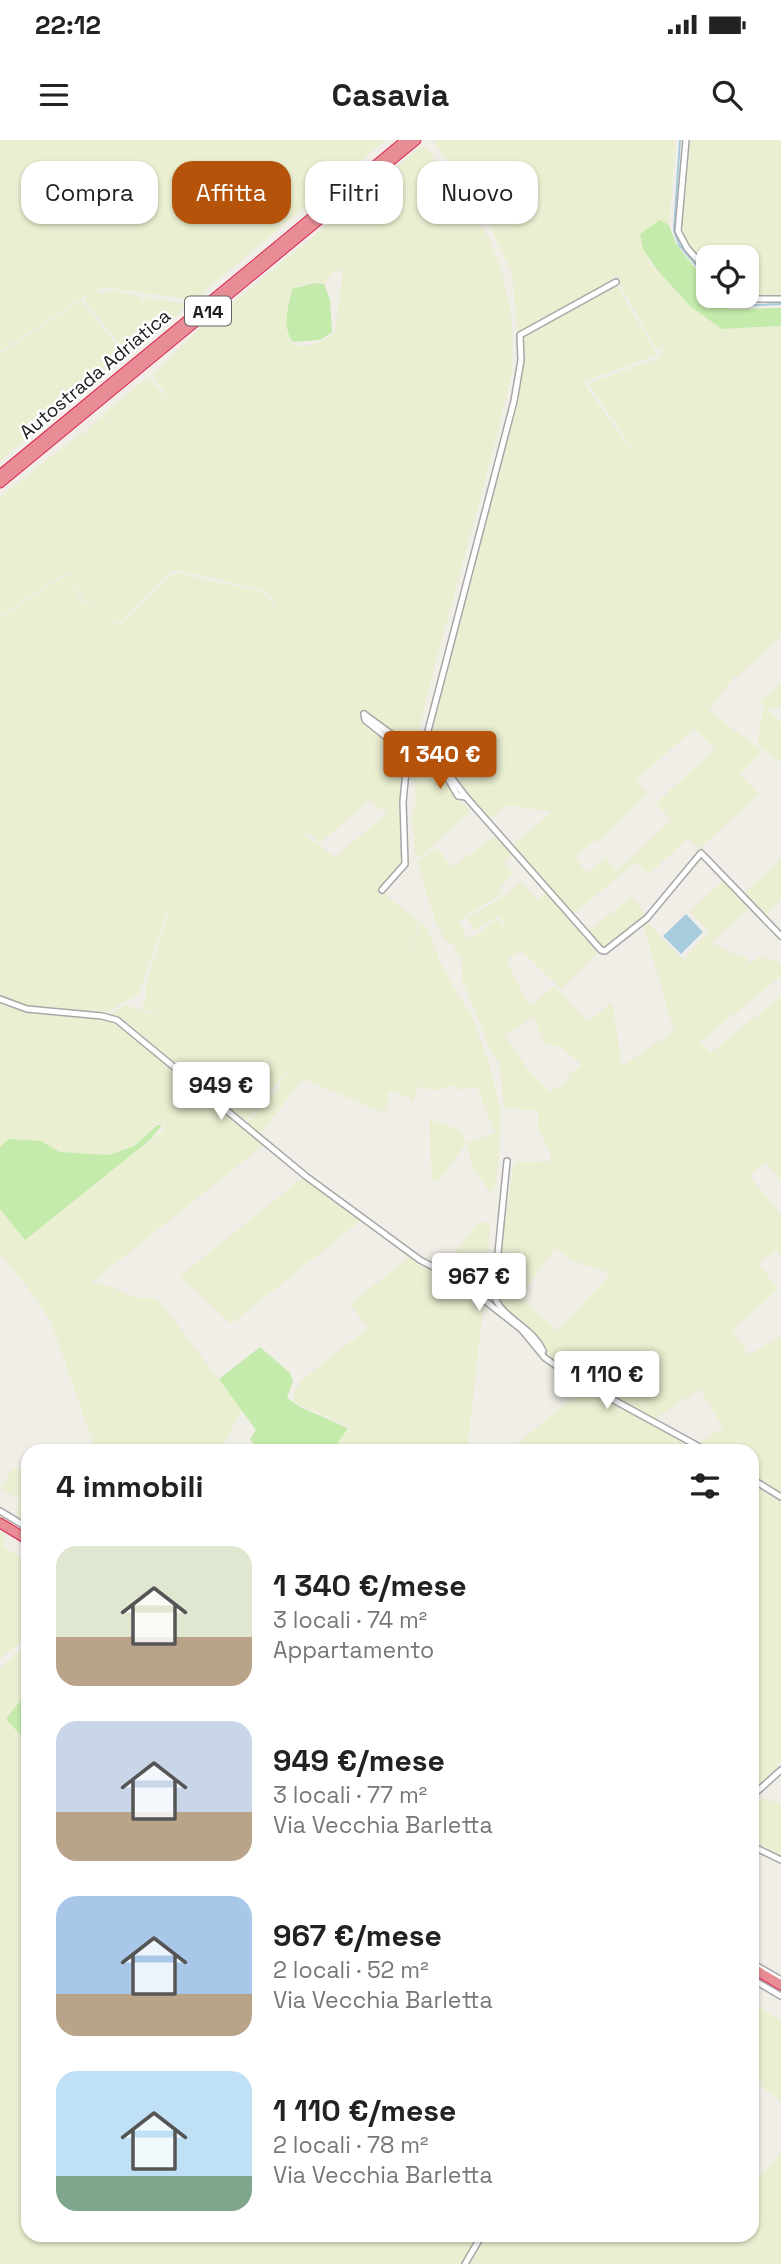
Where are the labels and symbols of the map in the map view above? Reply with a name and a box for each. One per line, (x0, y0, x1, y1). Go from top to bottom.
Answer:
road number: A14 (185, 296, 231, 326)
street label: Autostrada Adriatica (14, 303, 176, 445)
pin: 1 340 € (375, 732, 505, 791)
pin: 949 € (172, 1062, 270, 1122)
pin: 967 € (430, 1254, 528, 1313)
pin: 1 110 € (542, 1352, 672, 1411)

